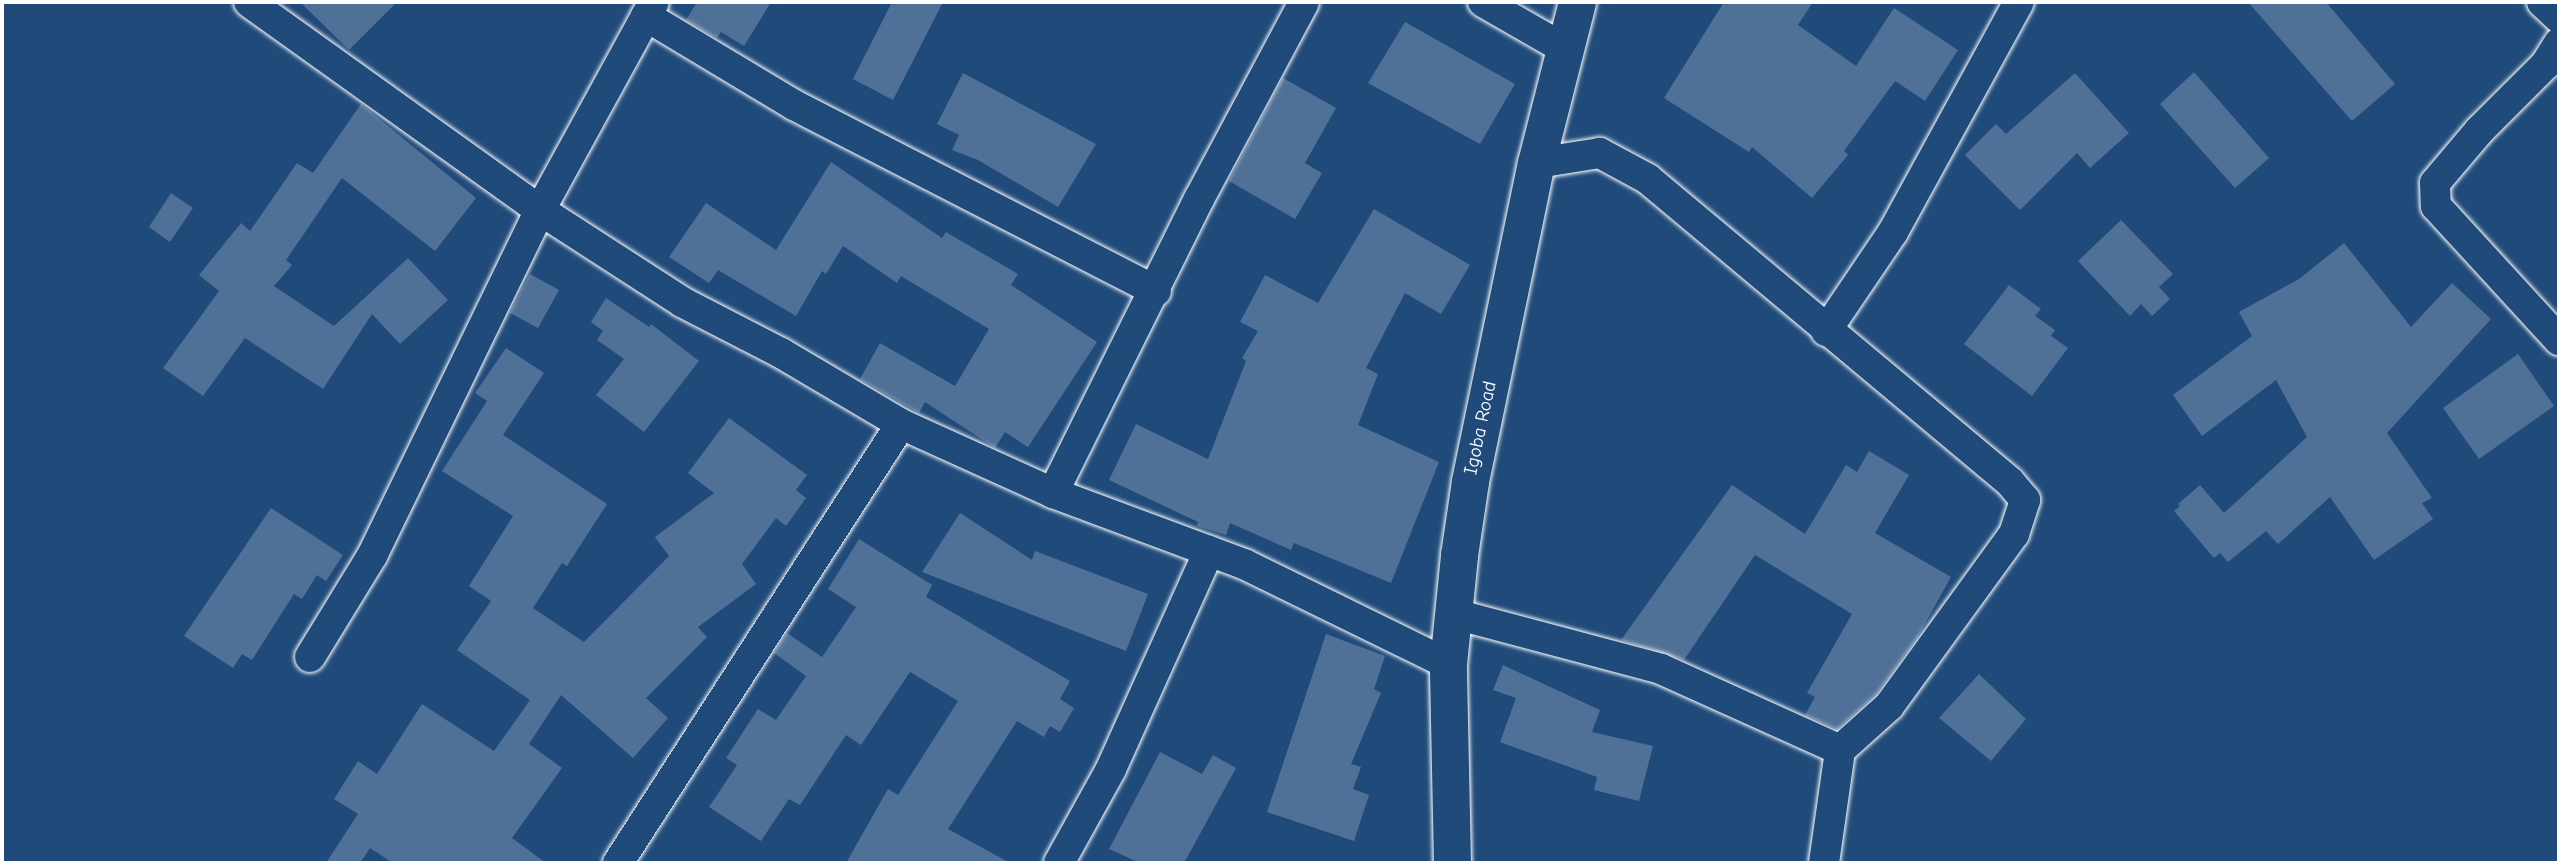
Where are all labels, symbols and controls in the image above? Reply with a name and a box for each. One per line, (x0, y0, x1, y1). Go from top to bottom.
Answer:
street label: Igoba Road (1460, 379, 1502, 477)

